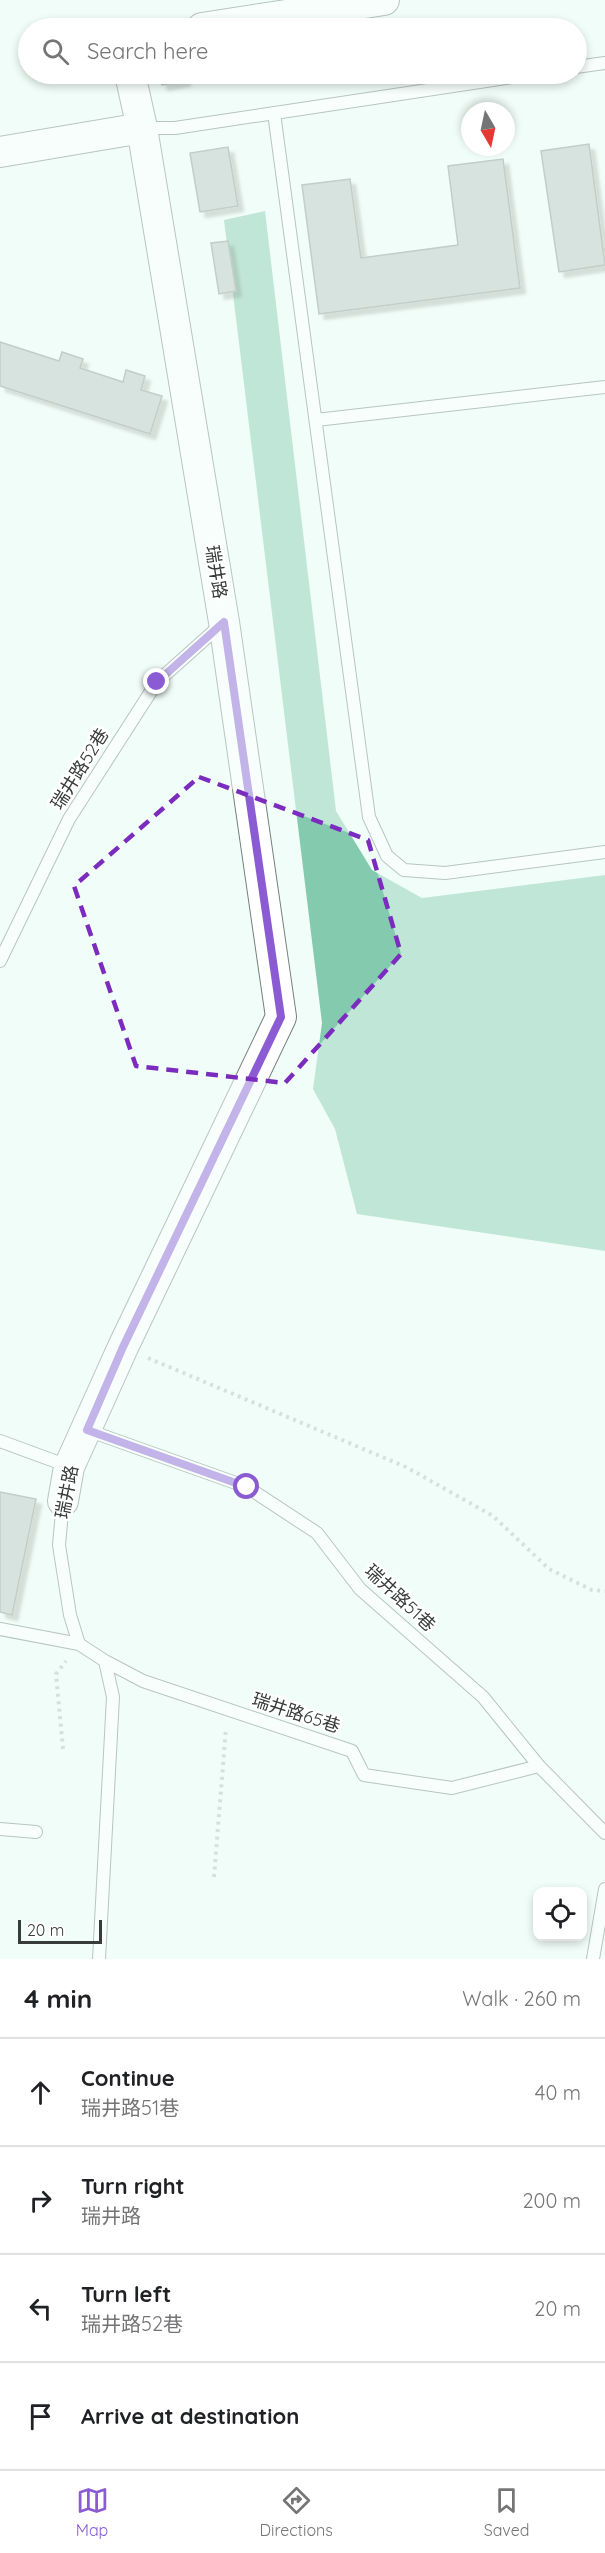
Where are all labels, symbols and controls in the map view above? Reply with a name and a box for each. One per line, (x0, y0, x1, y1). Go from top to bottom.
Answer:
search box (18, 18, 587, 84)
icon: search (39, 35, 72, 68)
text: Search here (87, 37, 208, 65)
north arrow (461, 102, 515, 156)
street label: 瑞井路 (201, 543, 232, 600)
route end (143, 668, 169, 694)
street label: 瑞井路52巷 (46, 724, 114, 814)
street label: 瑞井路 (50, 1463, 83, 1521)
route start (233, 1473, 259, 1499)
street label: 瑞井路51巷 (360, 1559, 441, 1636)
street label: 瑞井路65巷 (249, 1687, 343, 1738)
map controls (533, 1887, 587, 1941)
button: locate (533, 1887, 587, 1941)
scale bar (18, 1917, 102, 1944)
text: 20 m (27, 1920, 64, 1940)
text: 4 min (24, 1982, 92, 2015)
text: Walk · 260 m (462, 1986, 581, 2011)
text: Continue (81, 2064, 175, 2092)
icon: ahead (24, 2076, 57, 2109)
text: 40 m (535, 2080, 581, 2105)
text: 瑞井路51巷 (81, 2095, 179, 2120)
text: Turn right (81, 2172, 185, 2200)
icon: right (24, 2184, 57, 2217)
text: 200 m (522, 2188, 581, 2213)
text: 瑞井路 (81, 2203, 141, 2228)
text: Turn left (81, 2280, 171, 2308)
icon: left (24, 2292, 57, 2325)
text: 20 m (534, 2296, 581, 2321)
text: 瑞井路52巷 (81, 2311, 183, 2336)
icon: arrive (24, 2400, 57, 2433)
text: Arrive at destination (81, 2402, 299, 2430)
tab: Map (76, 2484, 109, 2540)
tab: Directions (260, 2484, 333, 2540)
tab: Saved (484, 2484, 529, 2540)

